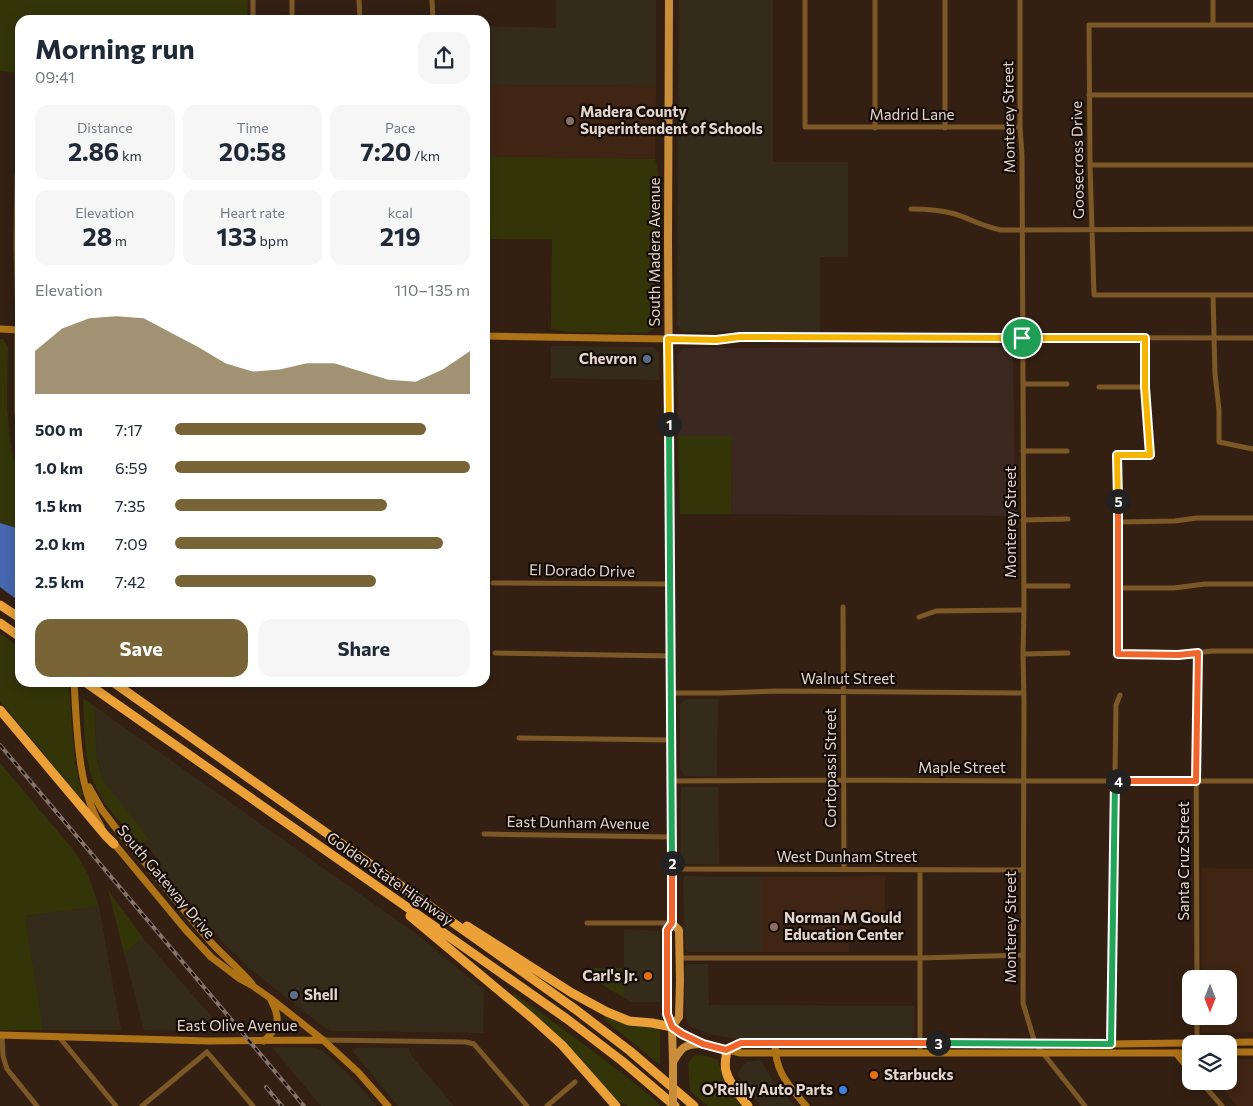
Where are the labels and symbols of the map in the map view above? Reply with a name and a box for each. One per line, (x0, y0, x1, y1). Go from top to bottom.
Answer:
street label: Monterey Street (998, 61, 1018, 173)
street label: Goosecross Drive (1067, 101, 1087, 219)
place label: Madera County Superintendent of Schools (580, 102, 763, 137)
street label: Madrid Lane (869, 105, 955, 123)
marker: Madera County Superintendent of Schools (564, 115, 576, 127)
street label: South Madera Avenue (645, 177, 663, 326)
pin (1001, 317, 1043, 359)
place label: Chevron (579, 349, 637, 367)
marker: Chevron (641, 353, 653, 365)
pin: 1 (656, 412, 682, 436)
street label: Monterey Street (1001, 466, 1019, 578)
pin: 5 (1106, 488, 1130, 514)
street label: El Dorado Drive (529, 560, 635, 580)
street label: Walnut Street (801, 669, 895, 687)
street label: Cortopassi Street (821, 708, 839, 828)
street label: Maple Street (918, 758, 1006, 776)
pin: 4 (1106, 768, 1130, 794)
street label: Santa Cruz Street (1174, 801, 1192, 921)
street label: East Dunham Avenue (506, 812, 650, 832)
street label: South Gateway Drive (114, 821, 220, 942)
street label: Golden State Highway (324, 828, 457, 929)
street label: West Dunham Street (777, 847, 917, 865)
pin: 2 (660, 850, 684, 876)
street label: Monterey Street (1001, 871, 1019, 983)
place label: Norman M Gould Education Center (784, 908, 904, 943)
marker: Norman M Gould Education Center (768, 921, 780, 933)
place label: Carl's Jr. (582, 966, 638, 984)
marker: Carl's Jr. (642, 970, 654, 982)
north arrow (1182, 970, 1238, 1025)
place label: Shell (304, 985, 338, 1003)
marker: Shell (288, 989, 300, 1001)
street label: East Olive Avenue (177, 1016, 297, 1034)
pin: 3 (926, 1030, 950, 1056)
place label: Starbucks (884, 1065, 954, 1083)
marker: Starbucks (868, 1069, 880, 1081)
place label: O'Reilly Auto Parts (702, 1080, 833, 1098)
marker: O'Reilly Auto Parts (837, 1084, 849, 1096)

